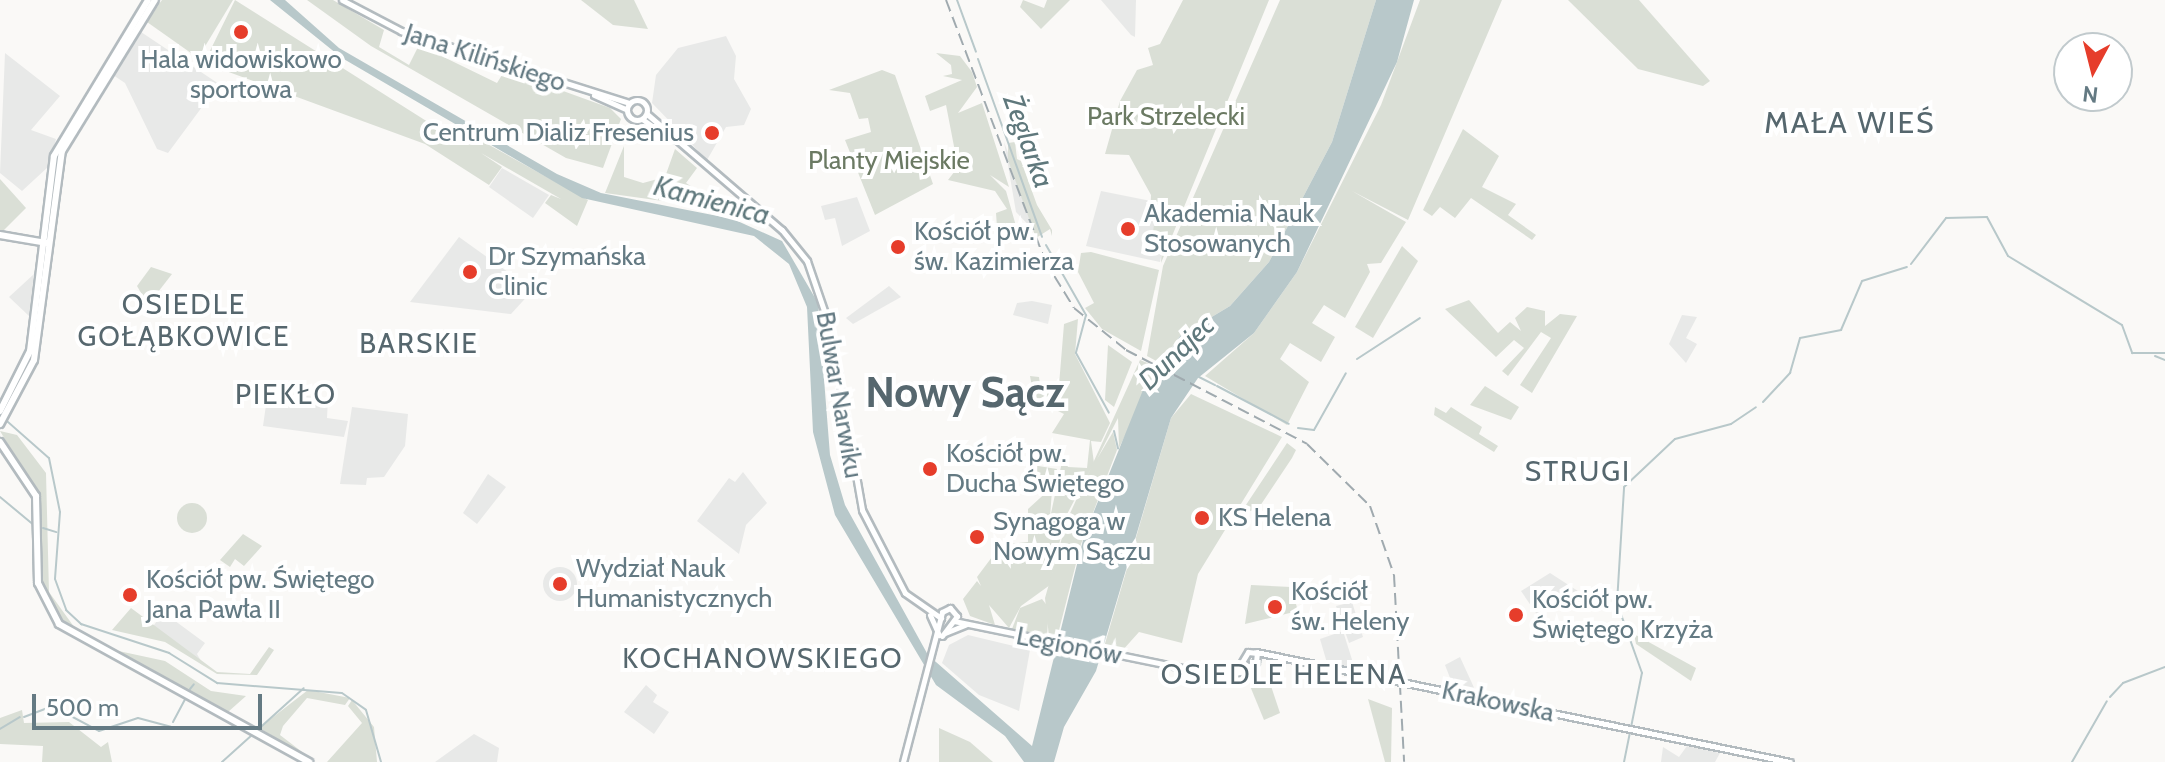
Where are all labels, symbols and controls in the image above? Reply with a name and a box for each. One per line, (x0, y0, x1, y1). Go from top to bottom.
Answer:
street label: Jana Kilińskiego (401, 17, 569, 99)
marker: Hala widowiskowo sportowa (232, 23, 250, 41)
north arrow (2053, 32, 2133, 112)
place label: Hala widowiskowo sportowa (140, 44, 342, 106)
text: N (2081, 80, 2100, 109)
water label: Żeglarka (997, 90, 1061, 192)
park label: Park Strzelecki (1087, 101, 1245, 133)
district label: MAŁA WIEŚ (1764, 105, 1936, 141)
place label: Centrum Dializ Fresenius (423, 117, 694, 149)
marker: Centrum Dializ Fresenius (701, 122, 723, 144)
park label: Planty Miejskie (808, 145, 970, 177)
water label: Kamienica (650, 168, 774, 232)
place label: Akademia Nauk Stosowanych (1144, 198, 1314, 260)
place label: Kościół pw. św. Kazimierza (914, 216, 1074, 278)
marker: Akademia Nauk Stosowanych (1119, 220, 1137, 238)
marker: Kościół pw. św. Kazimierza (889, 238, 907, 256)
place label: Dr Szymańska Clinic (488, 241, 646, 302)
marker: Dr Szymańska Clinic (459, 261, 481, 283)
district label: OSIEDLE GOŁĄBKOWICE (77, 287, 291, 353)
water label: Dunajec (1131, 308, 1221, 396)
street label: Bulwar Narwiku (809, 309, 869, 481)
district label: BARSKIE (359, 326, 479, 360)
district label: Nowy Sącz (865, 367, 1065, 417)
district label: PIEKŁO (235, 377, 337, 411)
place label: Kościół pw. Ducha Świętego (946, 438, 1125, 500)
district label: STRUGI (1525, 454, 1631, 488)
marker: Kościół pw. Ducha Świętego (921, 460, 939, 478)
place label: KS Helena (1218, 502, 1331, 534)
place label: Synagoga w Nowym Sączu (993, 506, 1151, 568)
marker: KS Helena (1193, 509, 1211, 527)
marker: Synagoga w Nowym Sączu (968, 528, 986, 546)
place label: Wydział Nauk Humanistycznych (576, 553, 772, 614)
place label: Kościół pw. Świętego Jana Pawła II (146, 564, 375, 626)
marker: Wydział Nauk Humanistycznych (551, 575, 569, 593)
place label: Kościół św. Heleny (1291, 576, 1409, 638)
place label: Kościół pw. Świętego Krzyża (1532, 584, 1713, 646)
marker: Kościół pw. Świętego Jana Pawła II (121, 586, 139, 604)
marker: Kościół św. Heleny (1266, 598, 1284, 616)
marker: Kościół pw. Świętego Krzyża (1507, 606, 1525, 624)
street label: Legionów (1014, 620, 1124, 672)
district label: KOCHANOWSKIEGO (622, 641, 904, 675)
district label: OSIEDLE HELENA (1161, 657, 1407, 691)
street label: Krakowska (1439, 675, 1557, 729)
scale bar (36, 678, 266, 728)
text: 500 m (46, 693, 119, 722)

